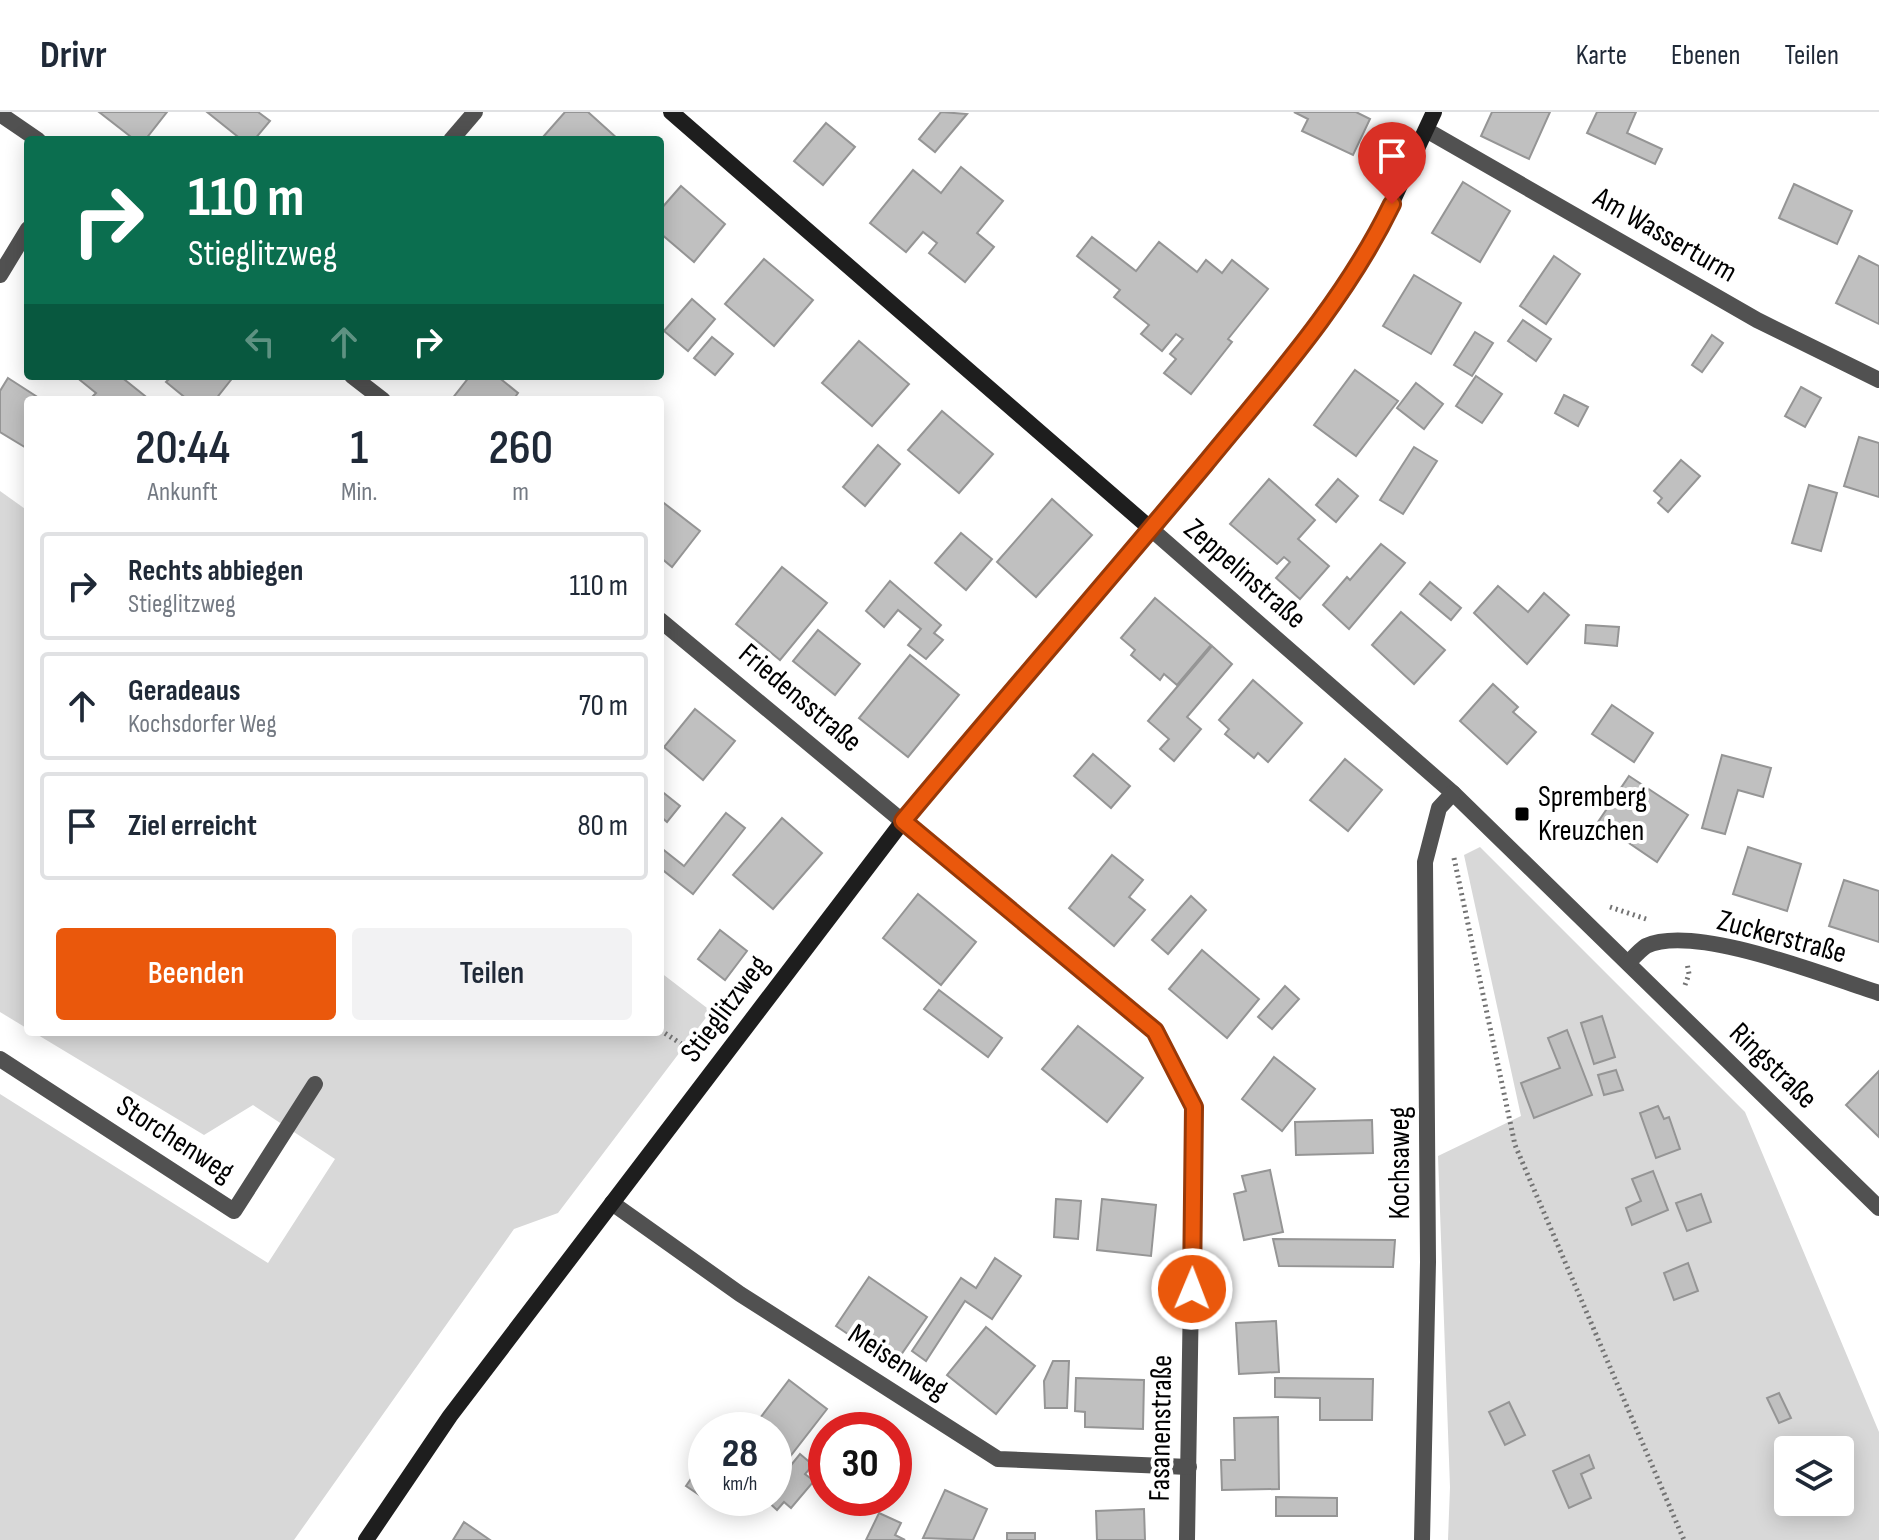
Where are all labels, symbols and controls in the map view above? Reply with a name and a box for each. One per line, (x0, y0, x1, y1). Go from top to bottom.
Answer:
text: Drivr (40, 33, 107, 78)
text: Karte (1576, 39, 1627, 72)
text: Ebenen (1671, 39, 1741, 72)
text: Teilen (1785, 39, 1839, 72)
pin (1358, 122, 1426, 204)
icon: arrive (1370, 134, 1414, 178)
text: 110 m (188, 165, 304, 232)
icon: right (56, 168, 160, 272)
street label: Am Wasserturm (1586, 179, 1743, 290)
text: Stieglitzweg (188, 233, 337, 276)
icon: left (238, 320, 282, 364)
icon: ahead (322, 320, 366, 364)
icon: right (406, 320, 450, 364)
text: 20:44 (135, 420, 230, 477)
text: 1 (350, 420, 368, 477)
text: 260 (488, 420, 553, 477)
text: Ankunft (147, 477, 218, 508)
text: Min. (341, 477, 377, 508)
text: m (512, 477, 529, 508)
street label: Zeppelinstraße (1177, 511, 1313, 637)
text: Rechts abbiegen (128, 553, 303, 589)
icon: right (60, 564, 104, 608)
text: 110 m (570, 568, 628, 604)
text: Stieglitzweg (128, 589, 236, 620)
street label: Friedensstraße (731, 636, 869, 760)
text: Geradeaus (128, 673, 241, 709)
icon: ahead (60, 684, 104, 728)
text: 70 m (579, 688, 628, 724)
text: Kochsdorfer Weg (128, 709, 277, 740)
place label: Spremberg Kreuzchen (1538, 779, 1647, 849)
icon: arrive (60, 804, 104, 848)
marker: Spremberg Kreuzchen (1513, 805, 1531, 823)
text: Ziel erreicht (128, 808, 257, 844)
text: 80 m (577, 808, 628, 844)
street label: Zuckerstraße (1714, 903, 1850, 971)
button: Beenden (56, 928, 336, 1020)
button: Teilen (352, 928, 632, 1020)
street label: Stieglitzweg (673, 949, 777, 1069)
street label: Ringstraße (1721, 1015, 1825, 1117)
street label: Storchenweg (110, 1088, 241, 1190)
street label: Kochsaweg (1382, 1106, 1418, 1220)
position arrow (1150, 1247, 1234, 1331)
street label: Meisenweg (841, 1316, 955, 1408)
street label: Fasanenstraße (1142, 1354, 1180, 1502)
speed limit sign: 30 (808, 1412, 912, 1516)
text: 28 (722, 1430, 758, 1478)
map controls (1774, 1436, 1854, 1516)
button: layers (1774, 1436, 1854, 1516)
text: km/h (723, 1472, 757, 1496)

